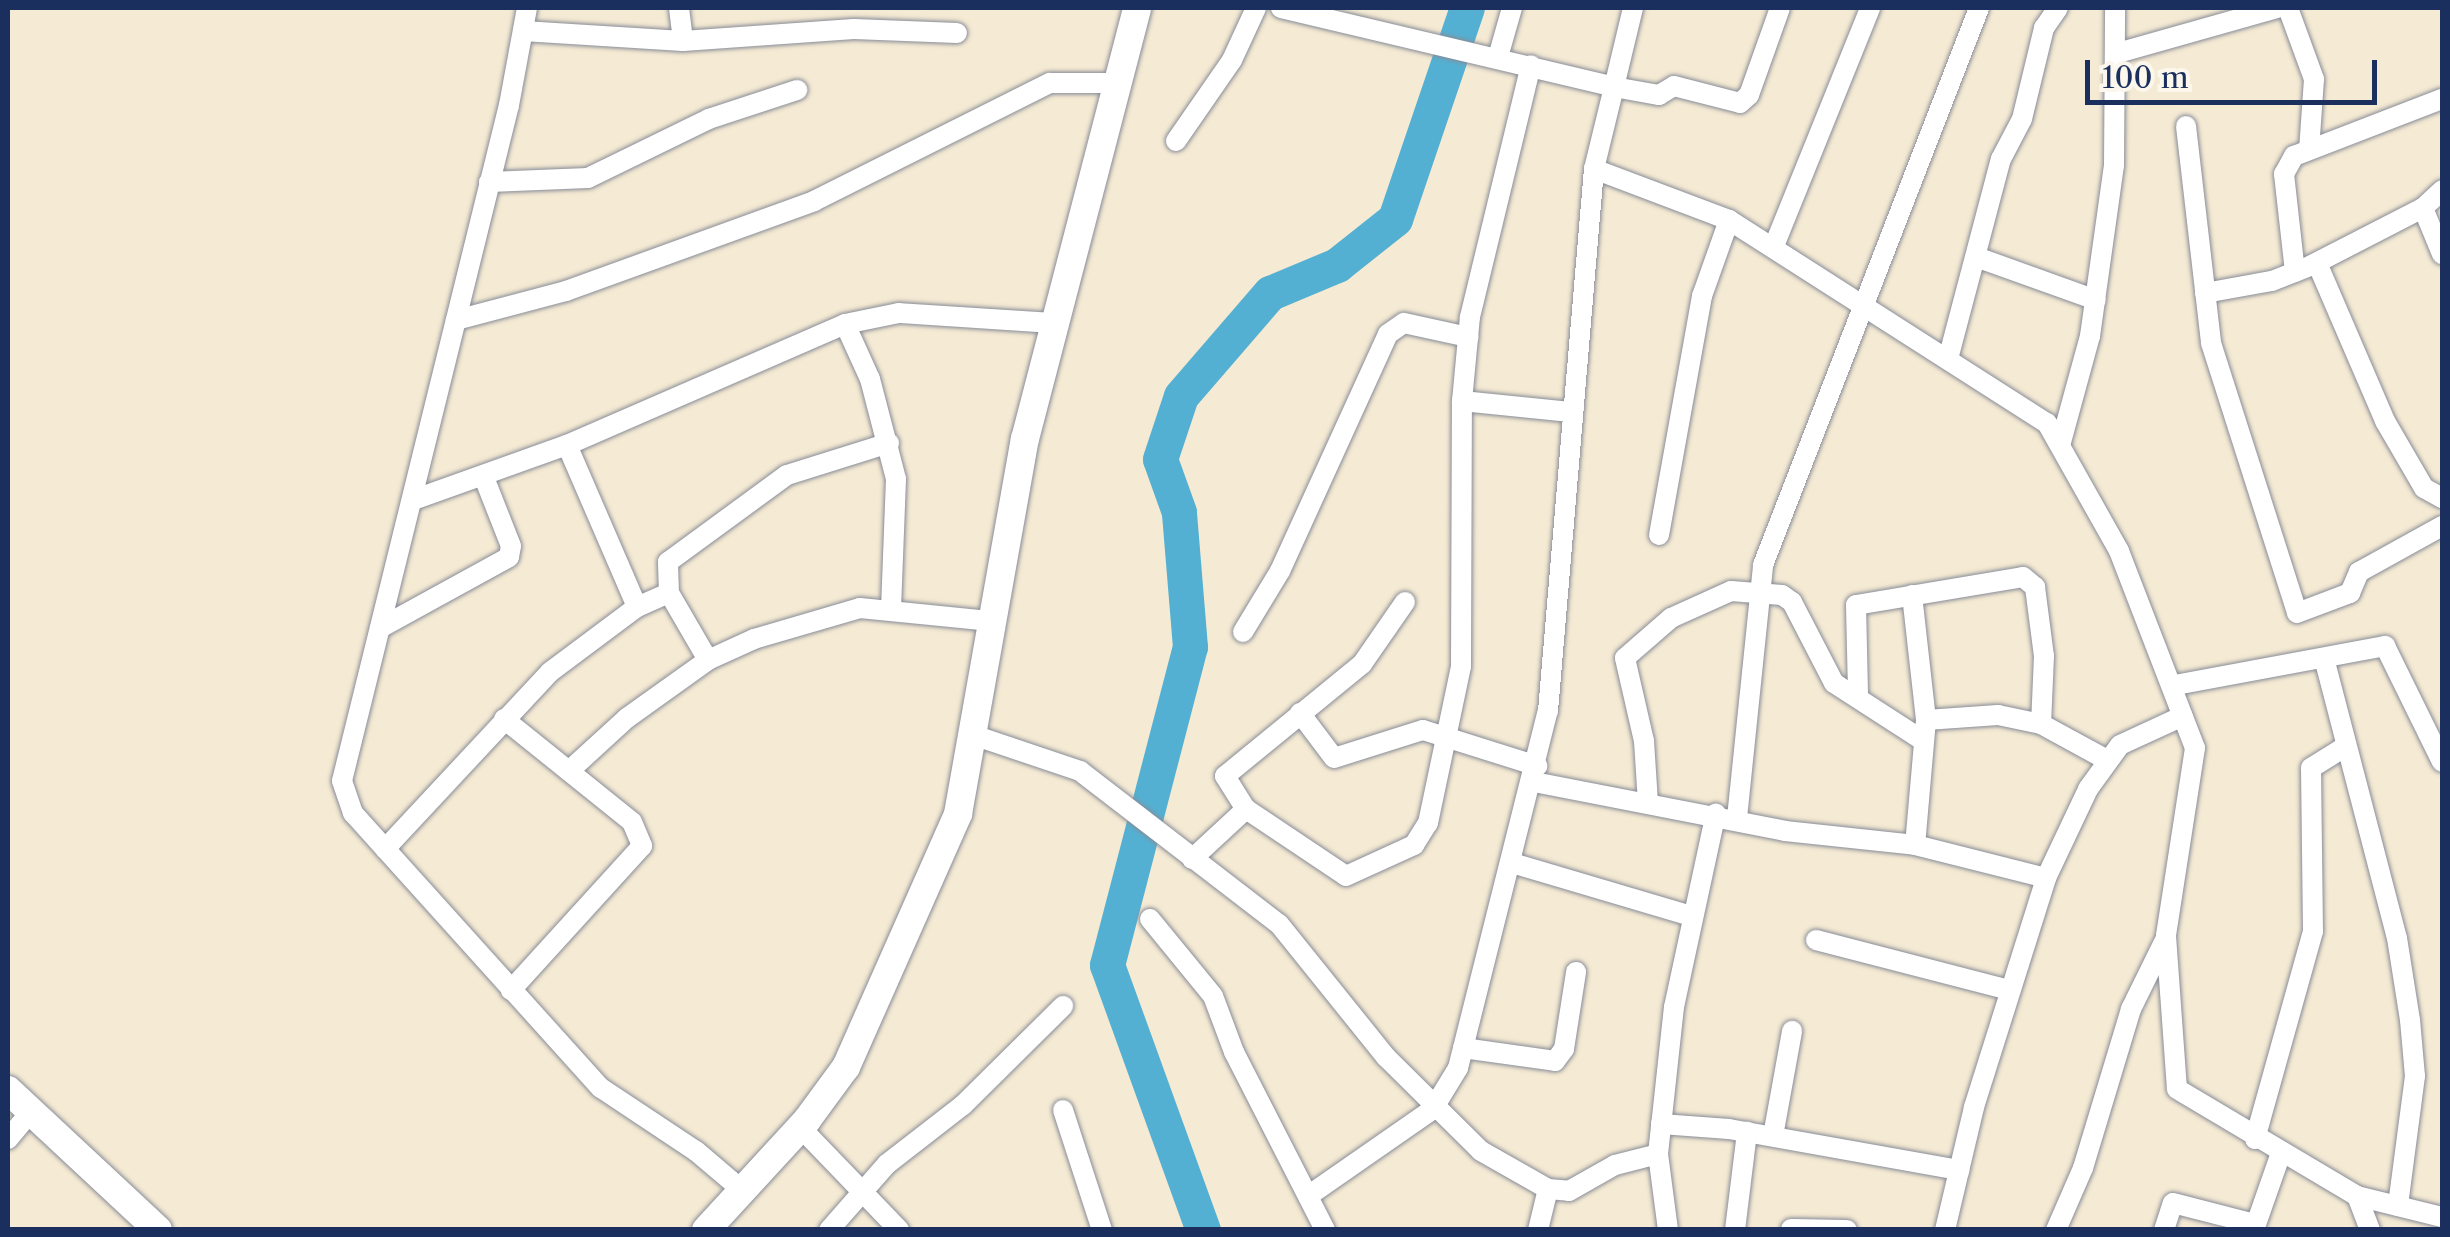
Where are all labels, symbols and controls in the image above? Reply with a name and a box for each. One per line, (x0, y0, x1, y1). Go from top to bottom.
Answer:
scale bar (2090, 40, 2382, 102)
text: 100 m (2102, 59, 2189, 96)

